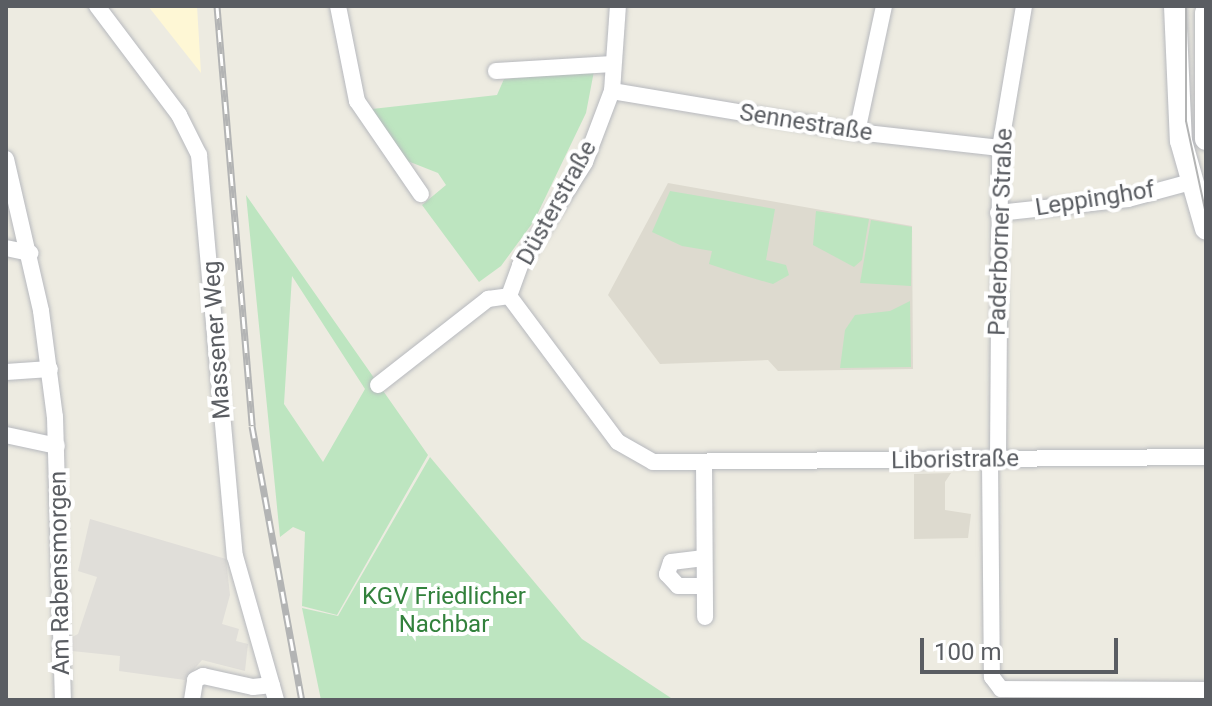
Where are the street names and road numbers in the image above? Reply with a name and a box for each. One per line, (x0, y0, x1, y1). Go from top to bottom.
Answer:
street label: Sennestraße (737, 98, 875, 148)
street label: Paderborner Straße (983, 128, 1019, 336)
street label: Düsterstraße (511, 136, 603, 270)
street label: Leppinghof (1033, 175, 1157, 223)
street label: Massener Weg (197, 260, 237, 420)
street label: Liboristraße (891, 444, 1019, 476)
street label: Am Rabensmorgen (44, 471, 76, 675)

